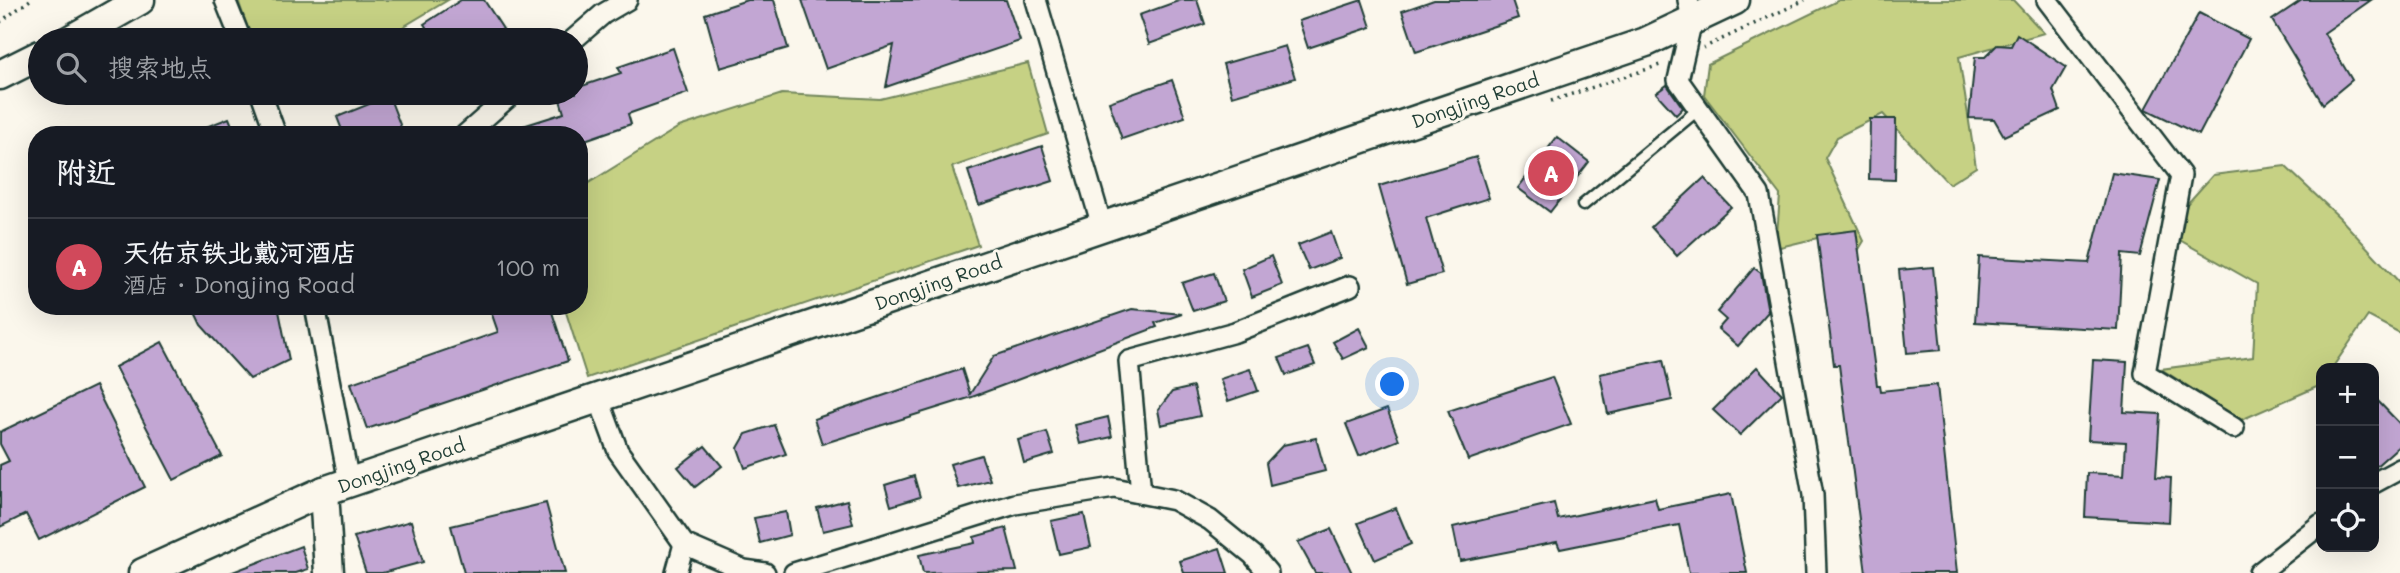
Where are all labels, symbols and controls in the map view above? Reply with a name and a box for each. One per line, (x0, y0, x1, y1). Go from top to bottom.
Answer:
search box (28, 28, 588, 105)
icon: search (52, 48, 90, 86)
text: 搜索地点 (108, 50, 212, 84)
street label: Dongjing Road (1408, 67, 1542, 133)
pin: A (1528, 147, 1574, 199)
text: 附近 (56, 151, 116, 191)
text: 天佑京铁北戴河酒店 (123, 235, 357, 269)
street label: Dongjing Road (871, 249, 1005, 315)
text: A (71, 252, 87, 282)
text: 100 m (496, 252, 560, 282)
text: 酒店 · Dongjing Road (123, 269, 355, 299)
map controls (2316, 363, 2379, 552)
button: + (2316, 363, 2379, 426)
your location (1375, 367, 1409, 401)
button: − (2316, 426, 2379, 489)
street label: Dongjing Road (334, 432, 468, 498)
button: locate (2316, 489, 2379, 552)

